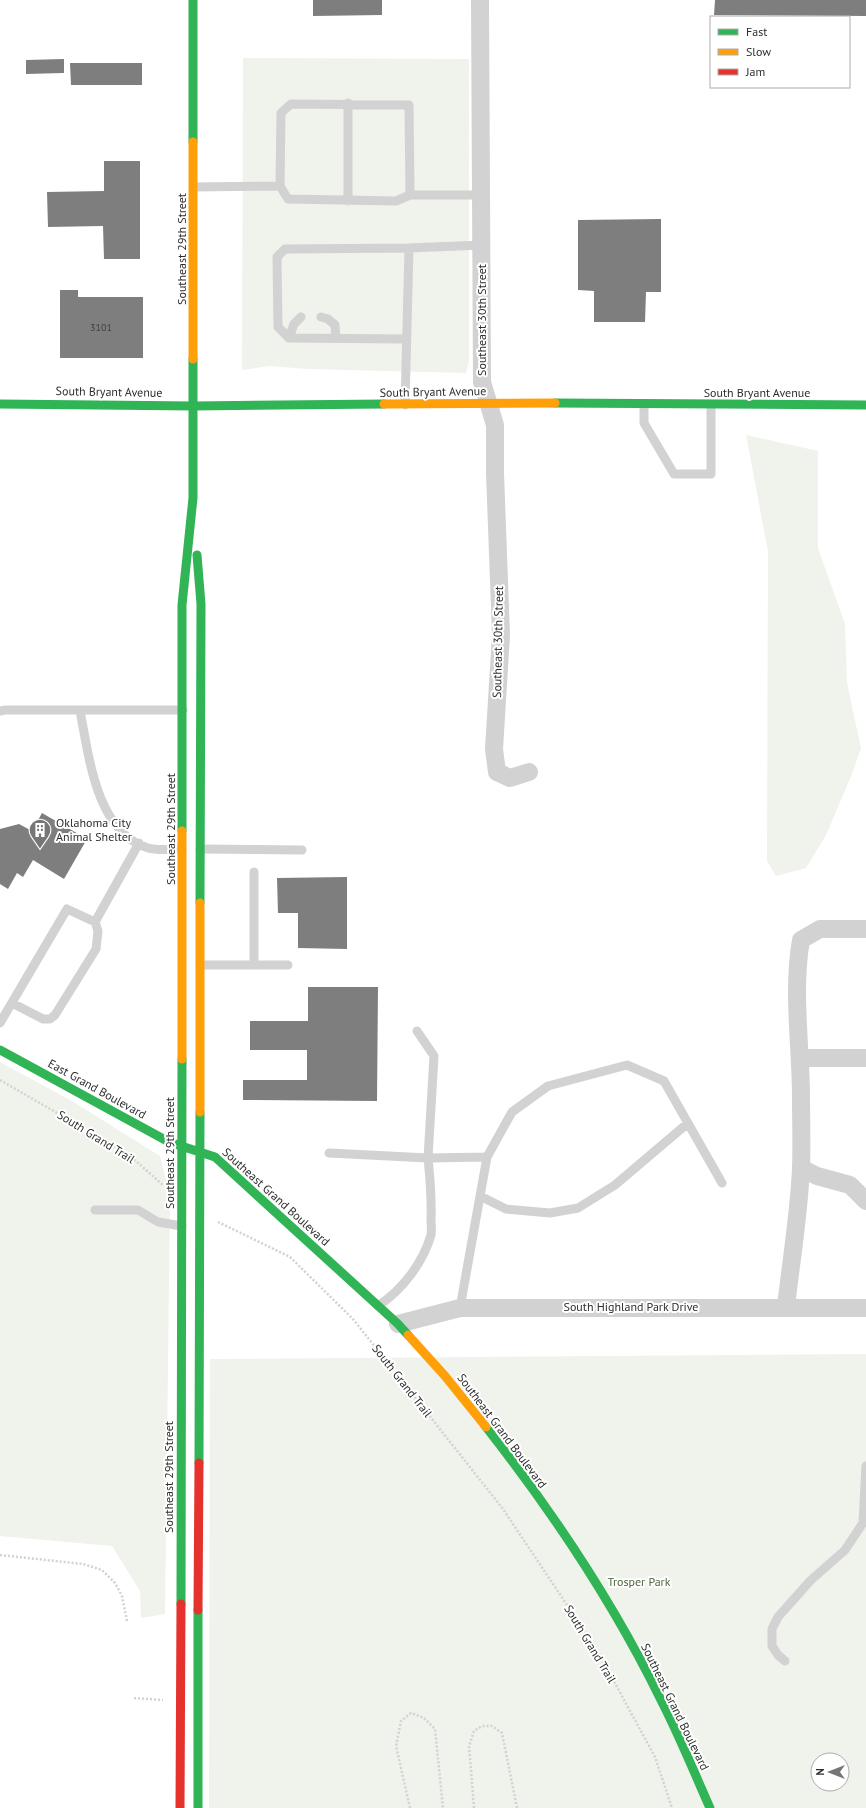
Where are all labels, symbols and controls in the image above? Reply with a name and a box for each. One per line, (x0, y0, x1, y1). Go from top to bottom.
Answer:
legend (710, 16, 850, 88)
text: Fast (746, 24, 767, 39)
text: Slow (746, 44, 771, 59)
text: Jam (745, 64, 765, 79)
street label: Southeast 29th Street (174, 193, 189, 305)
street label: Southeast 30th Street (474, 264, 489, 376)
house number: 3101 (90, 321, 112, 334)
street label: South Bryant Avenue (56, 383, 162, 400)
street label: South Bryant Avenue (380, 383, 486, 400)
street label: South Bryant Avenue (704, 385, 810, 400)
street label: Southeast 30th Street (489, 586, 506, 698)
street label: Southeast 29th Street (163, 773, 178, 885)
place label: Oklahoma City Animal Shelter (56, 815, 132, 844)
building icon: Oklahoma City Animal Shelter (27, 817, 53, 850)
street label: East Grand Boulevard (46, 1055, 149, 1122)
street label: Southeast 29th Street (162, 1097, 177, 1209)
street label: South Grand Trail (55, 1107, 138, 1167)
street label: Southeast Grand Boulevard (220, 1144, 333, 1249)
street label: South Highland Park Drive (564, 1299, 698, 1314)
street label: South Grand Trail (369, 1341, 436, 1421)
street label: Southeast Grand Boulevard (454, 1371, 550, 1491)
street label: Southeast 29th Street (161, 1421, 176, 1533)
park label: Trosper Park (608, 1574, 671, 1589)
street label: South Grand Trail (561, 1602, 620, 1686)
street label: Southeast Grand Boulevard (638, 1641, 713, 1773)
north arrow (810, 1752, 850, 1792)
text: N (813, 1768, 827, 1776)

